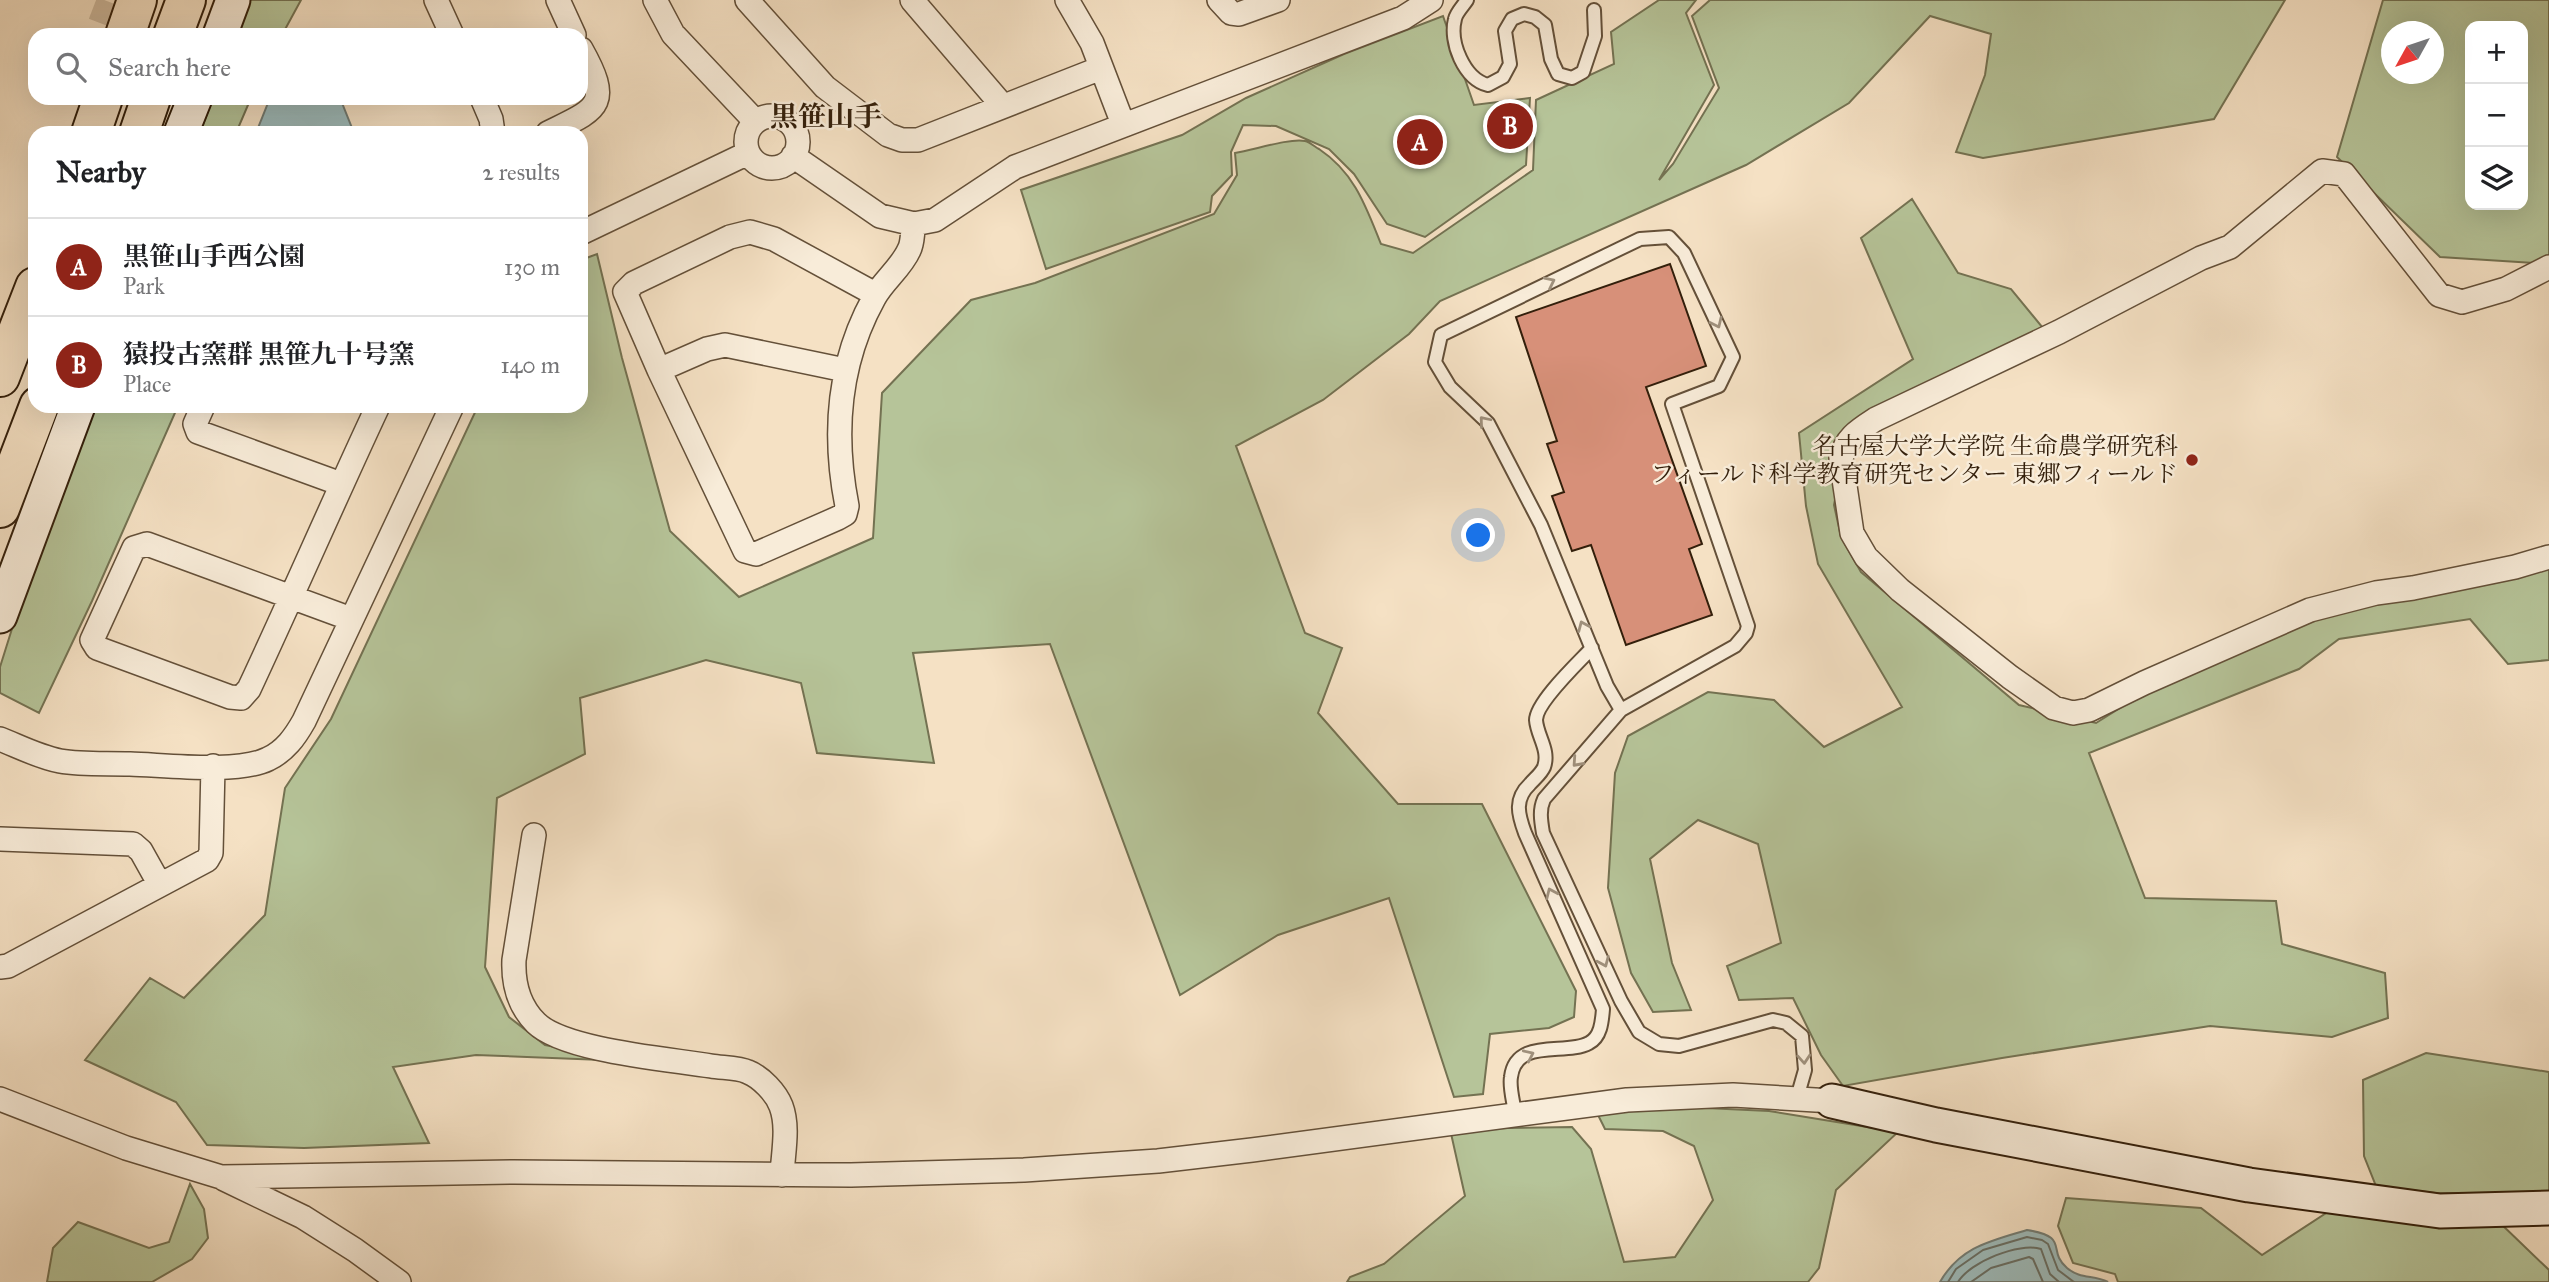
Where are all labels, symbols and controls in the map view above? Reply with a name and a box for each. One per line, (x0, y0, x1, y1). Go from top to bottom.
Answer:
north arrow (2381, 21, 2444, 84)
map controls (2465, 21, 2528, 210)
button: + (2465, 21, 2528, 84)
search box (28, 28, 588, 105)
icon: search (52, 48, 90, 86)
text: Search here (108, 51, 231, 83)
button: − (2465, 84, 2528, 147)
district label: 黒笹山手 (770, 99, 882, 134)
pin: B (1487, 100, 1533, 152)
pin: A (1397, 116, 1443, 168)
button: layers (2465, 147, 2528, 210)
text: Nearby (56, 154, 146, 190)
text: 2 results (482, 158, 560, 186)
text: 黒笹山手西公園 (123, 240, 305, 272)
text: A (71, 253, 87, 281)
text: 130 m (504, 253, 560, 281)
text: Park (123, 272, 165, 300)
one-way arrow (1543, 276, 1555, 290)
one-way arrow (1709, 316, 1723, 328)
text: 猿投古窯群 黒笹九十号窯 (123, 338, 415, 370)
text: B (71, 351, 87, 379)
text: 140 m (500, 351, 560, 379)
text: Place (123, 370, 171, 398)
one-way arrow (1480, 417, 1493, 429)
place label: 名古屋大学大学院 生命農学研究科 フィールド科学教育研究センター 東郷フィールド (1651, 431, 2178, 489)
marker: 名古屋大学大学院 生命農学研究科 フィールド科学教育研究センター 東郷フィールド (2184, 452, 2200, 468)
your location (1461, 518, 1495, 552)
one-way arrow (1577, 620, 1591, 633)
one-way arrow (1573, 754, 1585, 767)
one-way arrow (1545, 888, 1559, 900)
one-way arrow (1596, 956, 1610, 968)
one-way arrow (1522, 1049, 1534, 1063)
one-way arrow (1797, 1054, 1812, 1065)

